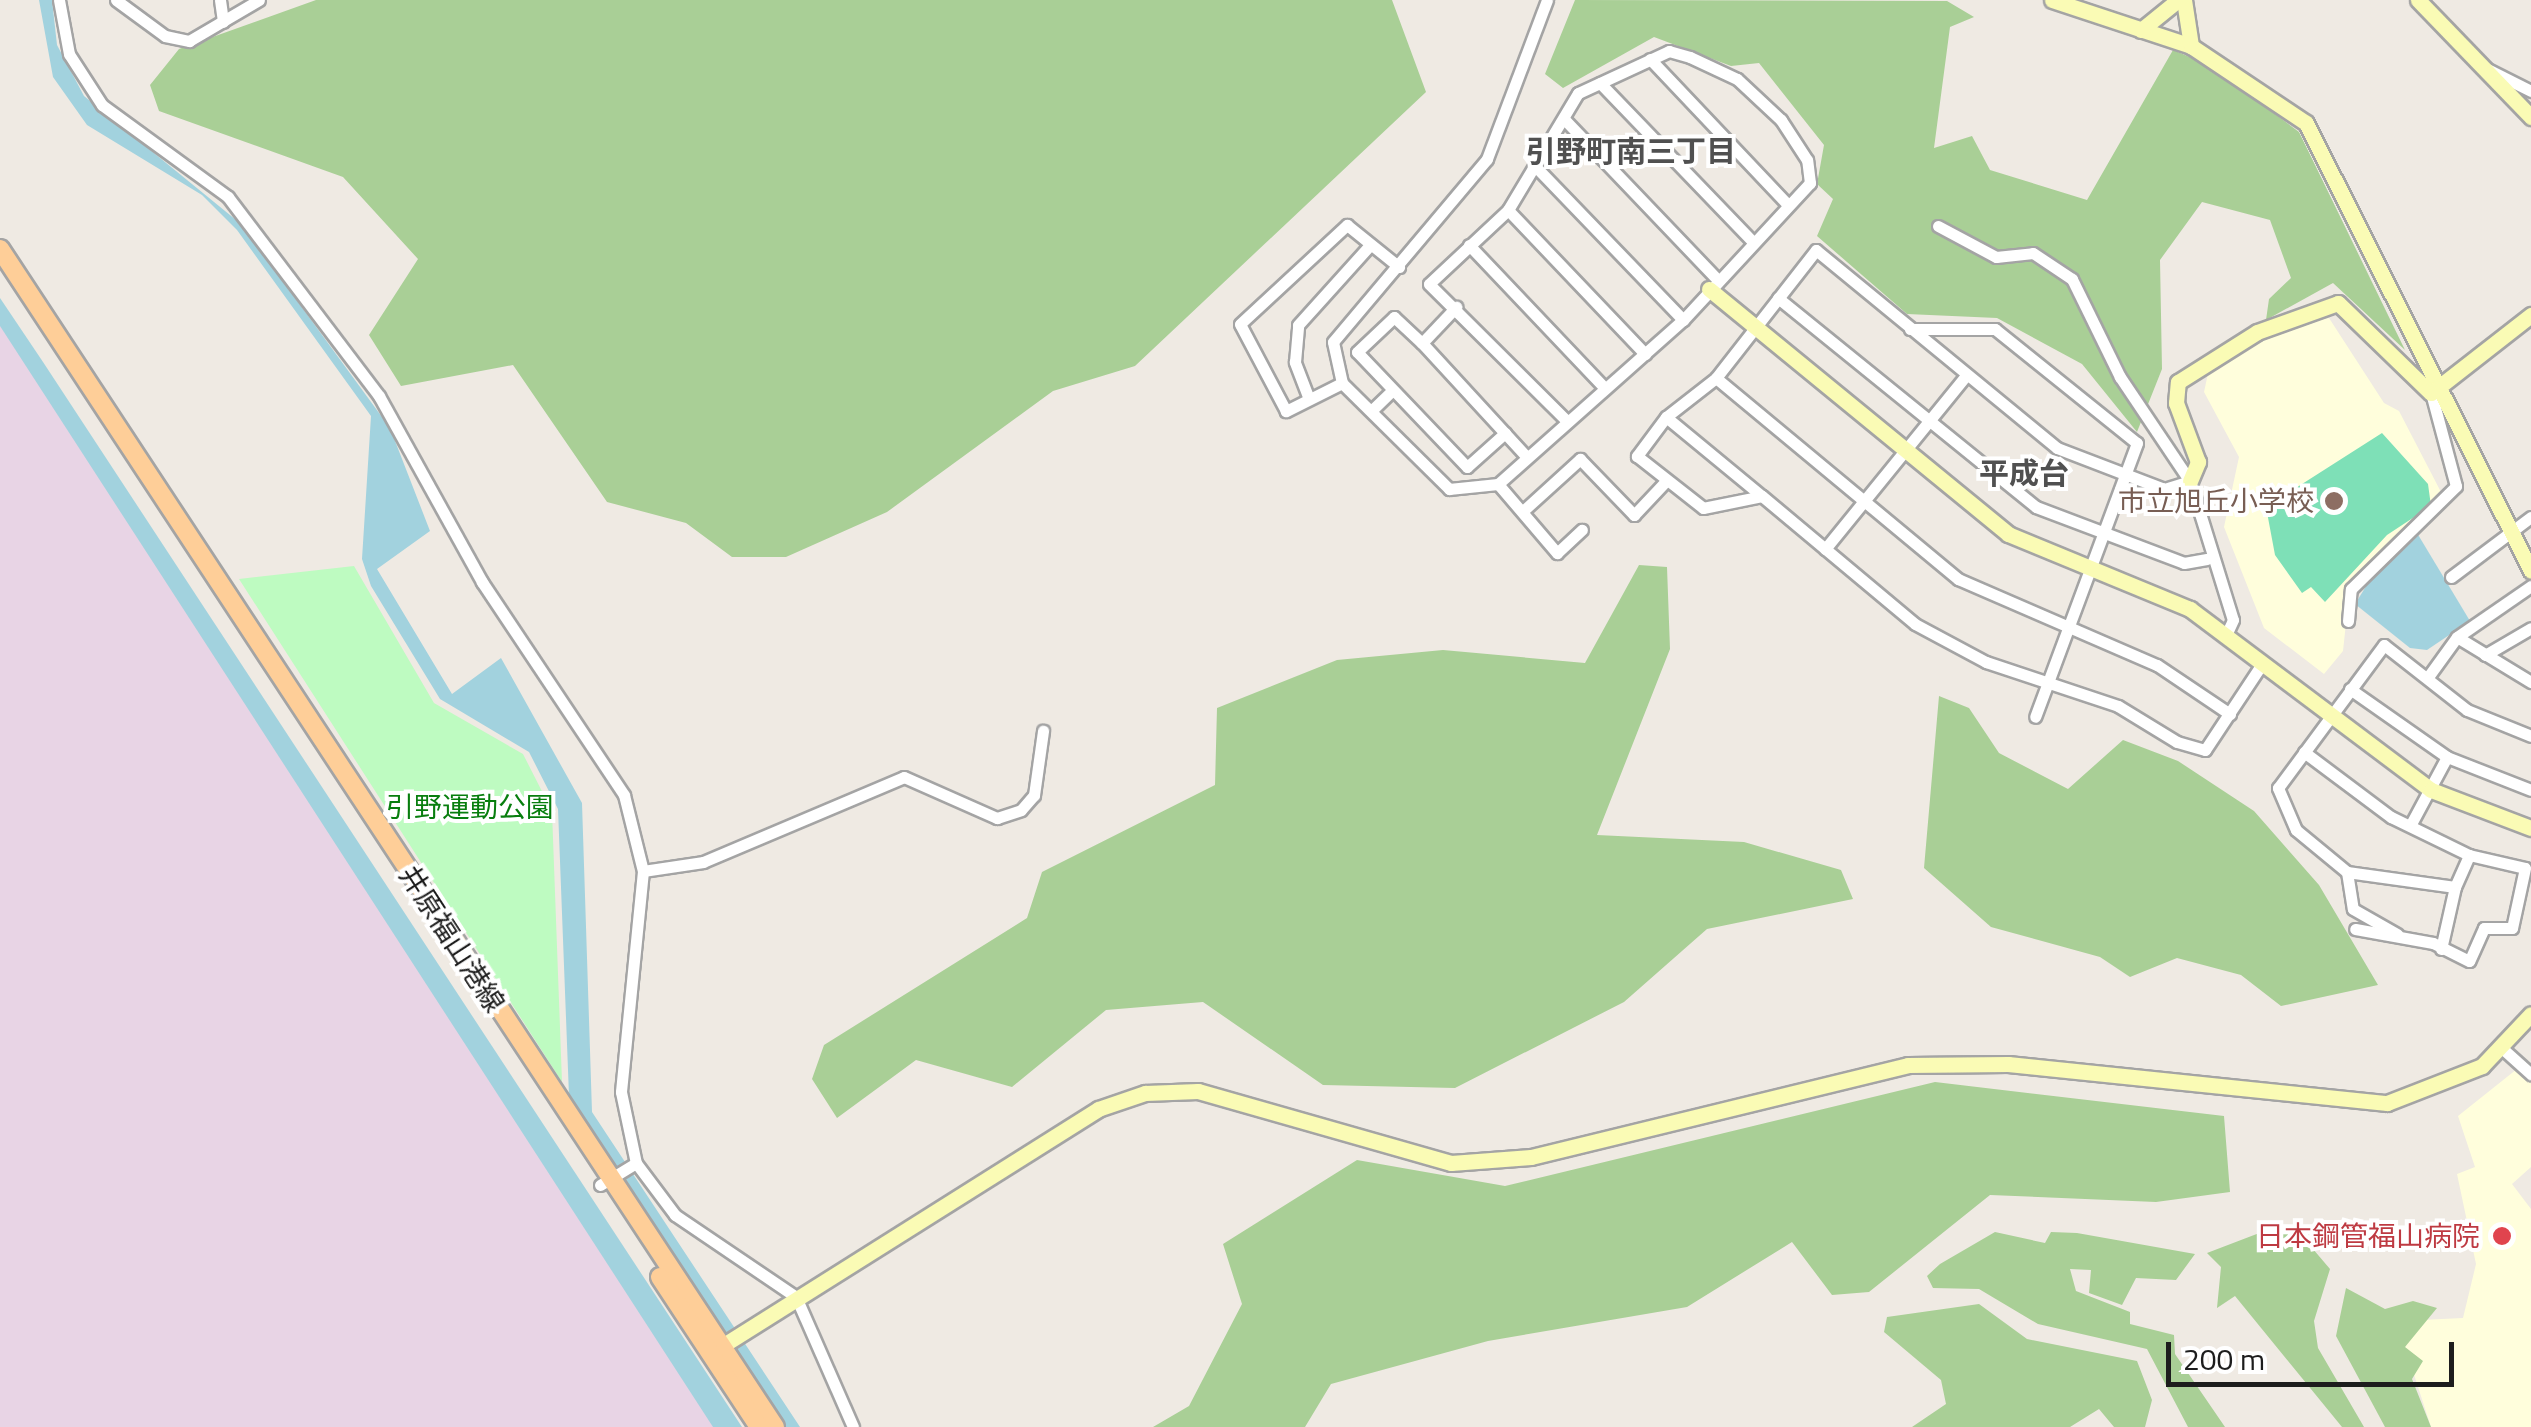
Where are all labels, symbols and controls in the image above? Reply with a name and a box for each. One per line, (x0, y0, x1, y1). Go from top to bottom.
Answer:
district label: 引野町南三丁目 (1526, 133, 1736, 169)
district label: 平成台 (1979, 455, 2069, 491)
place label: 市立旭丘小学校 (2118, 484, 2314, 518)
marker: 市立旭丘小学校 (2323, 490, 2345, 512)
park label: 引野運動公園 (386, 790, 554, 824)
street label: 井原福山港線 (392, 859, 512, 1019)
place label: 日本鋼管福山病院 (2256, 1219, 2480, 1253)
marker: 日本鋼管福山病院 (2489, 1223, 2515, 1249)
scale bar (2171, 1322, 2458, 1384)
text: 200 m (2183, 1336, 2265, 1382)

